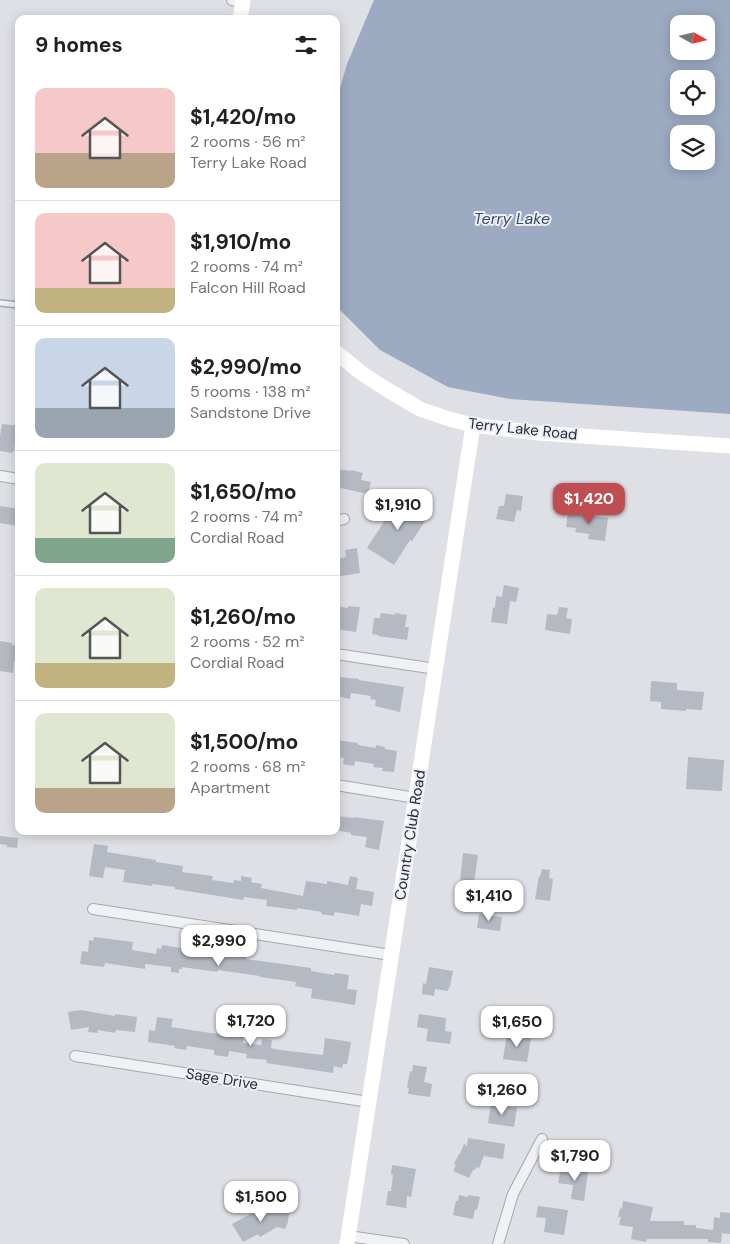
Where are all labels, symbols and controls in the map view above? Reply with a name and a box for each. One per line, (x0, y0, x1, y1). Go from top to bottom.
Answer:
north arrow (670, 15, 715, 60)
map controls (670, 15, 715, 170)
text: 9 homes (35, 31, 123, 59)
icon: filters (292, 31, 320, 59)
button: locate (670, 70, 715, 115)
text: $1,420/mo (190, 103, 296, 131)
icon: home (75, 108, 135, 168)
button: layers (670, 125, 715, 170)
text: 2 rooms · 56 m² (190, 131, 306, 152)
text: Terry Lake Road (190, 152, 307, 173)
water label: Terry Lake (474, 208, 550, 229)
text: $1,910/mo (190, 228, 291, 256)
icon: home (75, 233, 135, 293)
text: 2 rooms · 74 m² (190, 256, 303, 277)
text: Falcon Hill Road (190, 277, 306, 298)
text: $2,990/mo (190, 353, 302, 381)
icon: home (75, 358, 135, 418)
text: 5 rooms · 138 m² (190, 381, 311, 402)
text: Sandstone Drive (190, 402, 311, 423)
street label: Terry Lake Road (467, 413, 579, 445)
text: $1,650/mo (190, 478, 297, 506)
pin: $1,420 (548, 482, 630, 525)
icon: home (75, 483, 135, 543)
pin: $1,910 (357, 488, 439, 531)
text: $1,420 (564, 488, 614, 509)
text: $1,910 (375, 494, 421, 515)
text: 2 rooms · 74 m² (190, 506, 303, 527)
text: Cordial Road (190, 527, 284, 548)
text: $1,260/mo (190, 603, 296, 631)
icon: home (75, 608, 135, 668)
text: 2 rooms · 52 m² (190, 631, 305, 652)
text: Cordial Road (190, 652, 284, 673)
text: $1,500/mo (190, 728, 298, 756)
icon: home (75, 733, 135, 793)
text: 2 rooms · 68 m² (190, 756, 306, 777)
street label: Country Club Road (390, 768, 430, 902)
text: Apartment (190, 777, 270, 798)
pin: $1,410 (448, 880, 530, 922)
text: $1,410 (466, 885, 512, 906)
pin: $2,990 (178, 924, 260, 967)
text: $2,990 (192, 930, 246, 951)
pin: $1,720 (210, 1004, 292, 1047)
pin: $1,650 (476, 1006, 558, 1048)
text: $1,720 (227, 1010, 275, 1031)
text: $1,650 (492, 1011, 542, 1032)
street label: Sage Drive (184, 1063, 260, 1095)
pin: $1,260 (461, 1074, 543, 1116)
text: $1,260 (477, 1079, 527, 1100)
pin: $1,790 (534, 1140, 616, 1182)
text: $1,790 (550, 1145, 600, 1166)
pin: $1,500 (220, 1180, 302, 1223)
text: $1,500 (235, 1186, 287, 1207)

